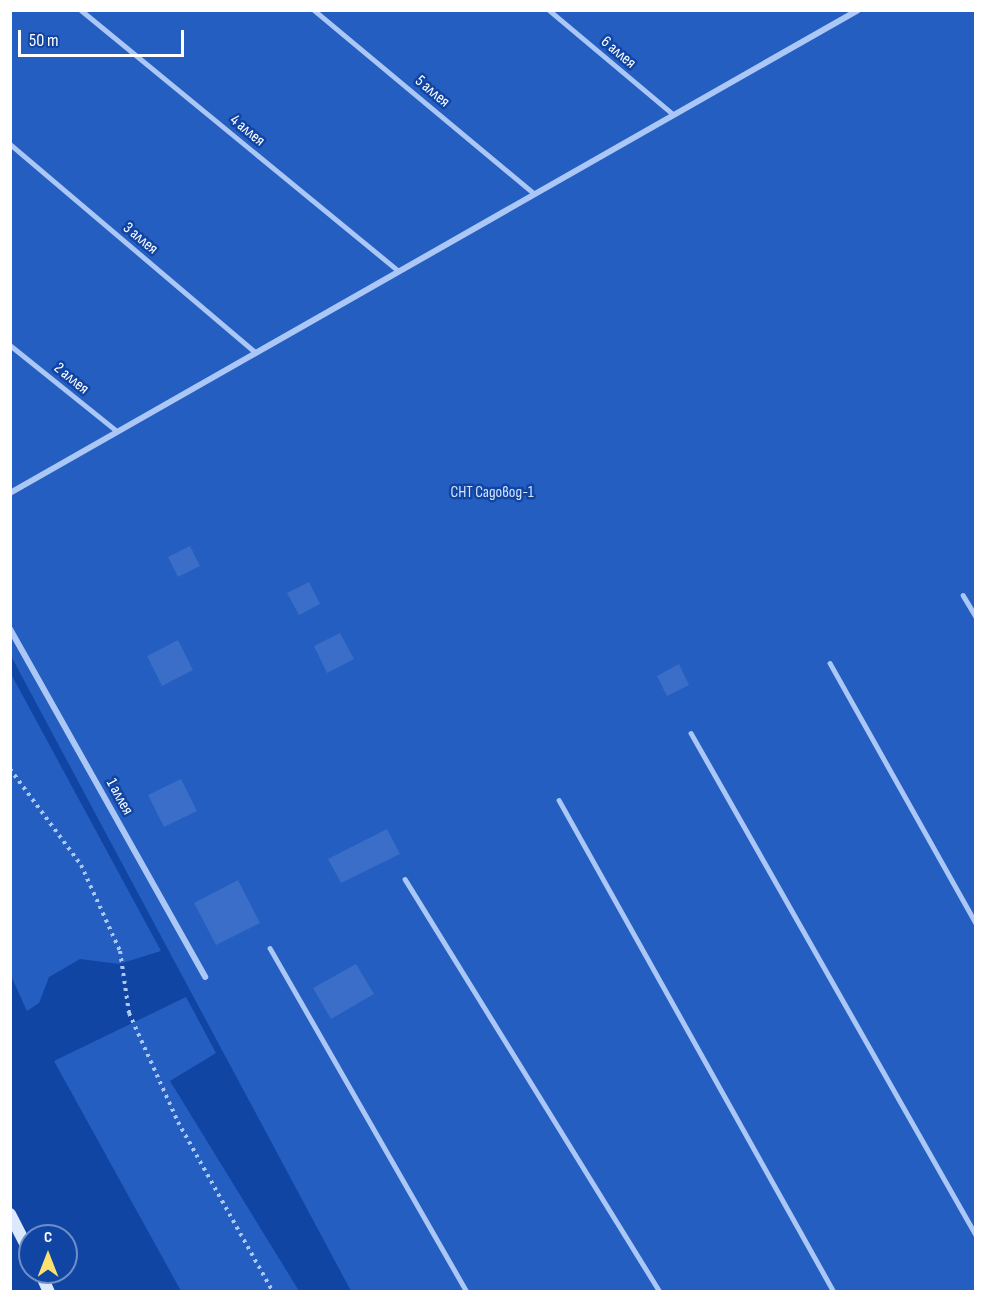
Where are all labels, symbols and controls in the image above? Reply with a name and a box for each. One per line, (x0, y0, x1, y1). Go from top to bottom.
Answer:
scale bar (21, 18, 188, 56)
text: 50 m (29, 30, 59, 51)
street label: 6 аллея (597, 33, 639, 73)
street label: 5 аллея (411, 72, 453, 112)
street label: 4 аллея (226, 111, 268, 151)
street label: 3 аллея (119, 219, 161, 259)
street label: 2 аллея (50, 359, 92, 399)
park label: СНТ Садовод-1 (450, 483, 534, 503)
street label: 1 аллея (101, 775, 137, 819)
north arrow (18, 1224, 78, 1284)
text: С (44, 1228, 52, 1247)

